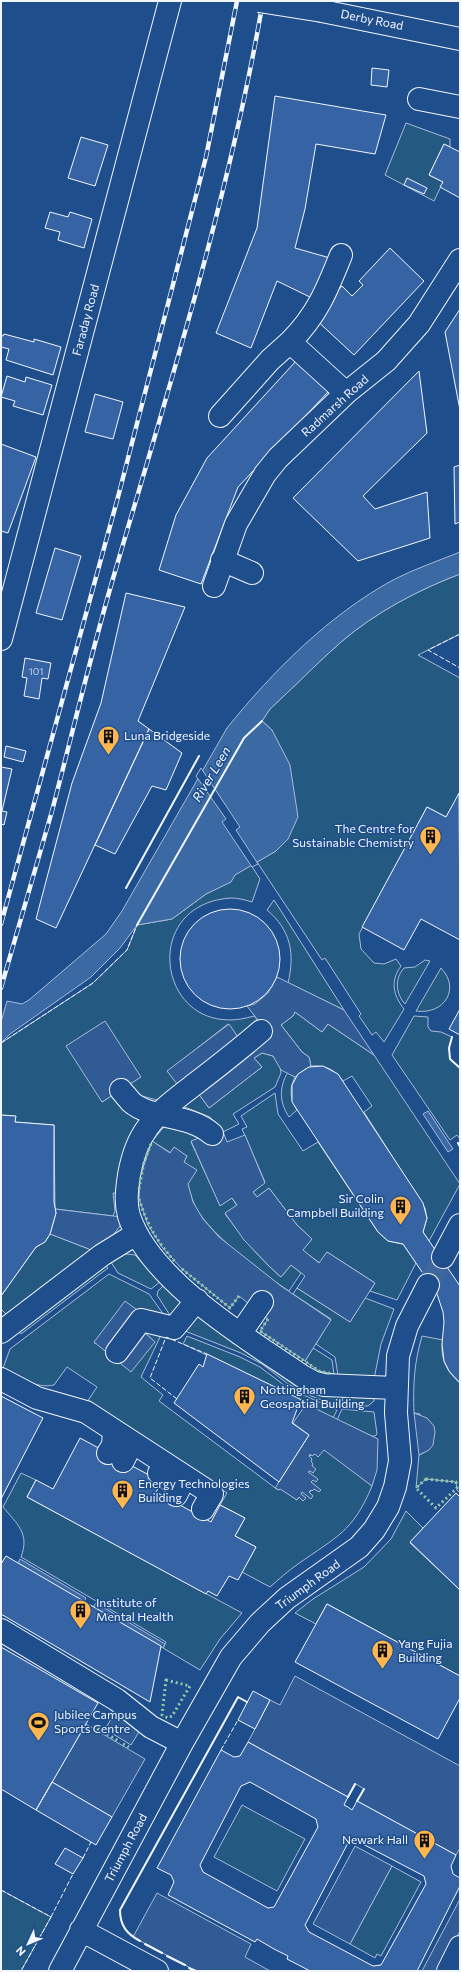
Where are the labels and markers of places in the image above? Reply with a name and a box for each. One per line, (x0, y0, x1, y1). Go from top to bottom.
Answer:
building icon: Luna Bridgeside (96, 723, 122, 756)
place label: Luna Bridgeside (124, 728, 210, 742)
place label: The Centre for Sustainable Chemistry (292, 821, 414, 849)
building icon: The Centre for Sustainable Chemistry (417, 823, 443, 856)
place label: Sir Colin Campbell Building (286, 1191, 384, 1219)
building icon: Sir Colin Campbell Building (387, 1193, 413, 1226)
place label: Nottingham Geospatial Building (260, 1382, 365, 1410)
building icon: Nottingham Geospatial Building (231, 1384, 257, 1417)
place label: Energy Technologies Building (138, 1476, 250, 1504)
building icon: Energy Technologies Building (110, 1478, 136, 1511)
place label: Institute of Mental Health (96, 1595, 174, 1623)
building icon: Institute of Mental Health (68, 1597, 94, 1630)
place label: Yang Fujia Building (398, 1636, 452, 1664)
building icon: Yang Fujia Building (369, 1638, 395, 1671)
place label: Jubilee Campus Sports Centre (54, 1707, 137, 1735)
sports icon: Jubilee Campus Sports Centre (25, 1709, 51, 1742)
building icon: Newark Hall (411, 1827, 437, 1860)
place label: Newark Hall (342, 1832, 408, 1846)

